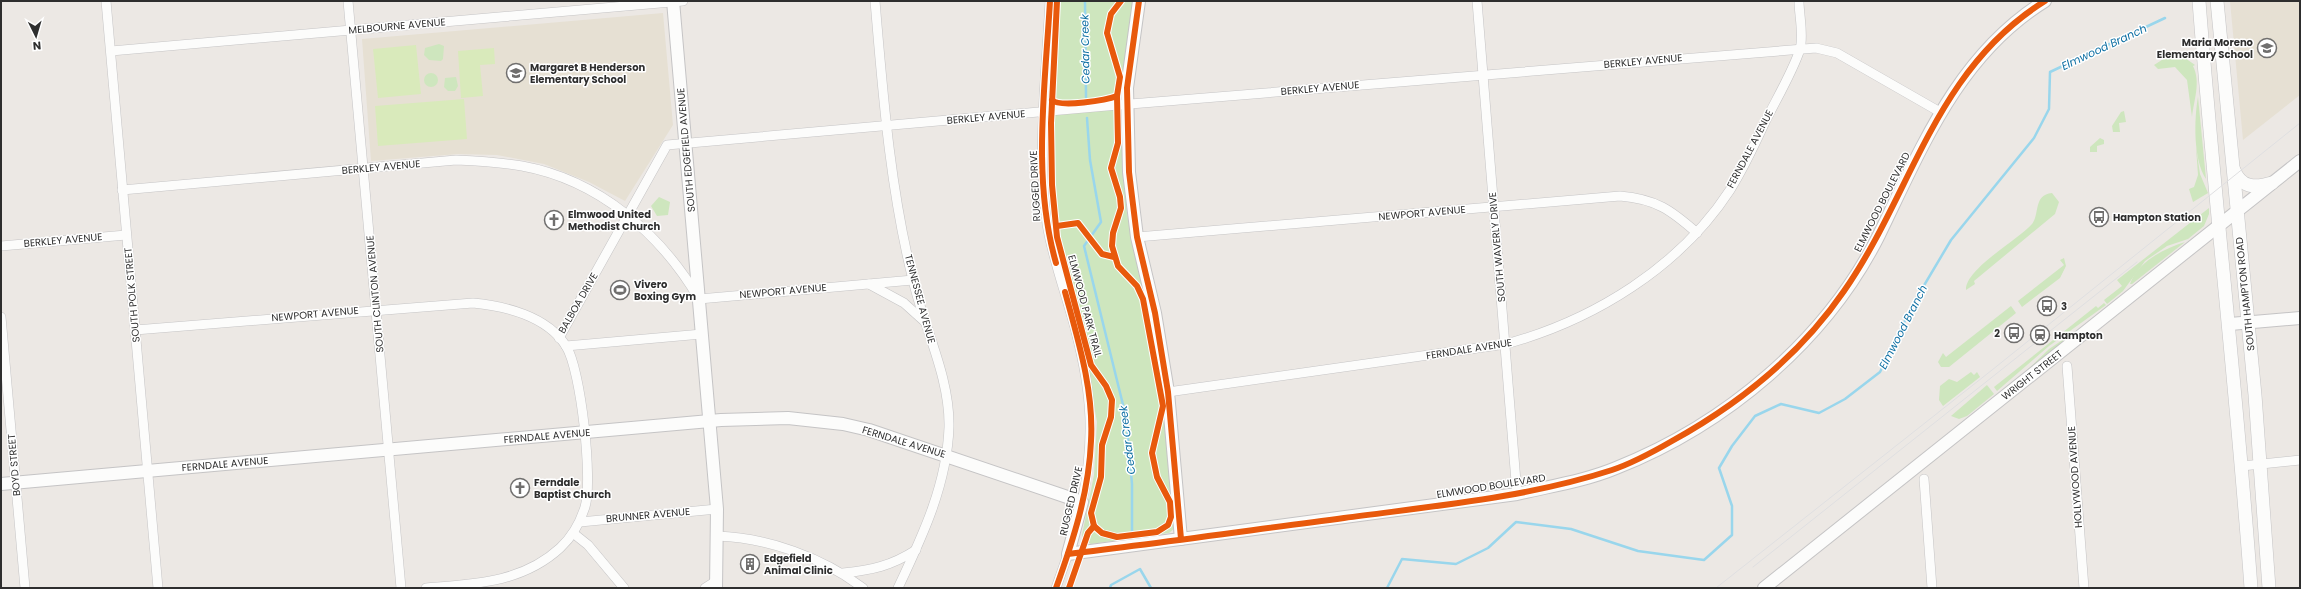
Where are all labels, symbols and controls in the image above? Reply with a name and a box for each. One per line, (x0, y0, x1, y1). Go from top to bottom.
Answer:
water label: Cedar Creek (1076, 13, 1094, 84)
street label: MELBOURNE AVENUE (348, 14, 446, 38)
north arrow (16, 16, 56, 56)
water label: Elmwood Branch (2059, 20, 2149, 74)
place label: Maria Moreno Elementary School (2157, 35, 2254, 62)
school or university icon: Maria Moreno Elementary School (2256, 37, 2278, 59)
text: N (32, 38, 42, 54)
street label: BERKLEY AVENUE (1603, 50, 1683, 72)
place label: Margaret B Henderson Elementary School (530, 60, 646, 87)
school or university icon: Margaret B Henderson Elementary School (505, 62, 527, 84)
street label: BERKLEY AVENUE (1280, 77, 1360, 99)
street label: SOUTH EDGEFIELD AVENUE (673, 87, 699, 213)
street label: BERKLEY AVENUE (946, 106, 1026, 128)
street label: FERNDALE AVENUE (1723, 107, 1777, 191)
street label: RUGGED DRIVE (1026, 150, 1044, 222)
street label: ELMWOOD BOULEVARD (1850, 150, 1914, 254)
street label: BERKLEY AVENUE (341, 156, 421, 178)
street label: SOUTH WAVERLY DRIVE (1485, 191, 1509, 303)
street label: NEWPORT AVENUE (1378, 202, 1466, 224)
bus stop icon: Hampton Station (2088, 206, 2110, 228)
place label: Elmwood United Methodist Church (568, 207, 660, 234)
church icon: Elmwood United Methodist Church (543, 209, 565, 231)
place label: Hampton Station (2113, 210, 2201, 225)
street label: BERKLEY AVENUE (23, 229, 103, 251)
street label: SOUTH CLINTON AVENUE (362, 235, 388, 353)
street label: SOUTH HAMPTON ROAD (2232, 236, 2258, 352)
street label: SOUTH POLK STREET (120, 246, 144, 343)
street label: TENNESSEE AVENUE (901, 253, 939, 345)
street label: ELMWOOD PARK TRAIL (1064, 253, 1106, 360)
street label: BALBOA DRIVE (554, 270, 602, 336)
place label: Vivero Boxing Gym (634, 277, 696, 304)
sports icon: Vivero Boxing Gym (609, 279, 631, 301)
street label: NEWPORT AVENUE (739, 280, 827, 302)
water label: Elmwood Branch (1875, 282, 1931, 372)
bus stop icon: 3 (2036, 295, 2058, 317)
place label: 3 (2061, 299, 2067, 314)
street label: NEWPORT AVENUE (271, 303, 359, 325)
bus stop icon: 2 (2003, 322, 2025, 344)
station icon: Hampton (2029, 324, 2051, 346)
place label: 2 (1994, 326, 2000, 341)
place label: Hampton (2054, 328, 2103, 343)
street label: FERNDALE AVENUE (1425, 335, 1513, 363)
street label: WRIGHT STREET (1998, 346, 2066, 404)
water label: Cedar Creek (1115, 403, 1139, 475)
street label: FERNDALE AVENUE (860, 422, 948, 462)
street label: FERNDALE AVENUE (503, 425, 591, 447)
street label: HOLLYWOOD AVENUE (2064, 426, 2086, 528)
street label: BOYD STREET (4, 433, 24, 497)
street label: FERNDALE AVENUE (181, 453, 269, 475)
street label: RUGGED DRIVE (1056, 465, 1086, 537)
street label: ELMWOOD BOULEVARD (1435, 470, 1547, 502)
place label: Ferndale Baptist Church (534, 475, 611, 502)
church icon: Ferndale Baptist Church (509, 477, 531, 499)
street label: BRUNNER AVENUE (605, 504, 691, 526)
place label: Edgefield Animal Clinic (764, 551, 833, 578)
building icon: Edgefield Animal Clinic (739, 553, 761, 575)

